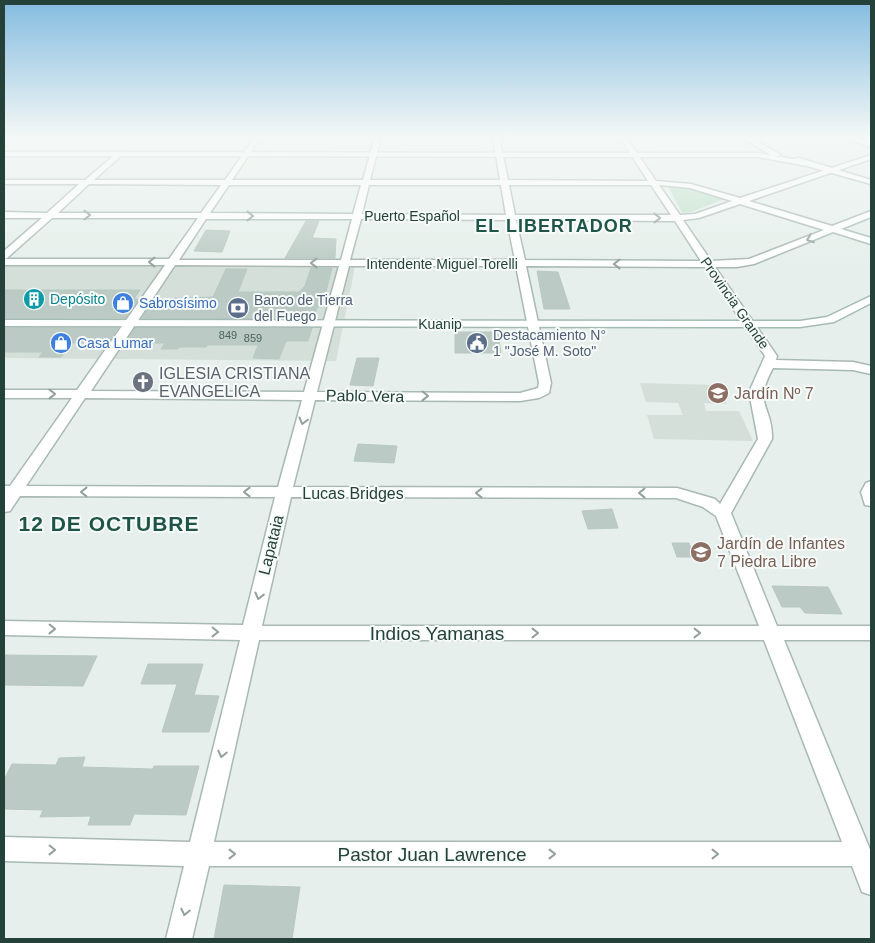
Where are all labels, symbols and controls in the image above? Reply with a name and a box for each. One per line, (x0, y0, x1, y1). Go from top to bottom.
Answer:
street label: Puerto Español (364, 208, 460, 224)
one-way arrow (84, 210, 92, 220)
one-way arrow (246, 211, 254, 221)
one-way arrow (654, 213, 662, 223)
district label: EL LIBERTADOR (475, 216, 633, 236)
one-way arrow (806, 233, 815, 243)
street label: Provincia Grande (697, 254, 773, 352)
street label: Intendente Miguel Torelli (366, 256, 518, 272)
one-way arrow (148, 257, 156, 267)
one-way arrow (310, 258, 318, 268)
one-way arrow (612, 259, 620, 269)
building icon: Depósito (22, 287, 46, 311)
place label: Depósito (50, 291, 105, 307)
shop icon: Sabrosísimo (111, 291, 135, 315)
place label: Banco de Tierra del Fuego (254, 292, 353, 324)
place label: Sabrosísimo (139, 295, 217, 311)
bank icon: Banco de Tierra del Fuego (226, 296, 250, 320)
street label: Kuanip (418, 316, 462, 332)
place label: Destacamiento N° 1 "José M. Soto" (493, 327, 606, 359)
house number: 849 (219, 329, 237, 341)
shop icon: Casa Lumar (49, 331, 73, 355)
public building icon: Destacamiento N° 1 "José M. Soto" (465, 331, 489, 355)
house number: 859 (244, 332, 262, 344)
place label: Casa Lumar (77, 335, 154, 351)
place label: IGLESIA CRISTIANA EVANGELICA (159, 365, 310, 400)
church icon: IGLESIA CRISTIANA EVANGELICA (131, 370, 155, 394)
school or university icon: Jardín Nº 7 (706, 381, 730, 405)
place label: Jardín Nº 7 (734, 385, 814, 402)
street label: Pablo Vera (326, 387, 404, 405)
one-way arrow (49, 389, 57, 399)
one-way arrow (421, 391, 429, 402)
one-way arrow (298, 417, 309, 426)
street label: Lucas Bridges (302, 485, 404, 502)
one-way arrow (80, 487, 88, 497)
one-way arrow (243, 487, 251, 498)
one-way arrow (475, 488, 483, 498)
one-way arrow (638, 488, 646, 498)
district label: 12 DE OCTUBRE (18, 512, 200, 535)
street label: Lapataia (255, 513, 287, 577)
place label: Jardín de Infantes 7 Piedra Libre (717, 535, 845, 570)
school or university icon: Jardín de Infantes 7 Piedra Libre (689, 540, 713, 564)
one-way arrow (254, 591, 265, 600)
street label: Indios Yamanas (370, 623, 504, 644)
one-way arrow (49, 624, 57, 634)
one-way arrow (212, 627, 219, 637)
one-way arrow (532, 628, 539, 638)
one-way arrow (694, 628, 702, 638)
one-way arrow (217, 750, 228, 759)
street label: Pastor Juan Lawrence (337, 844, 527, 865)
one-way arrow (49, 845, 57, 856)
one-way arrow (229, 849, 237, 859)
one-way arrow (549, 849, 557, 859)
one-way arrow (712, 849, 719, 859)
one-way arrow (180, 908, 191, 917)

